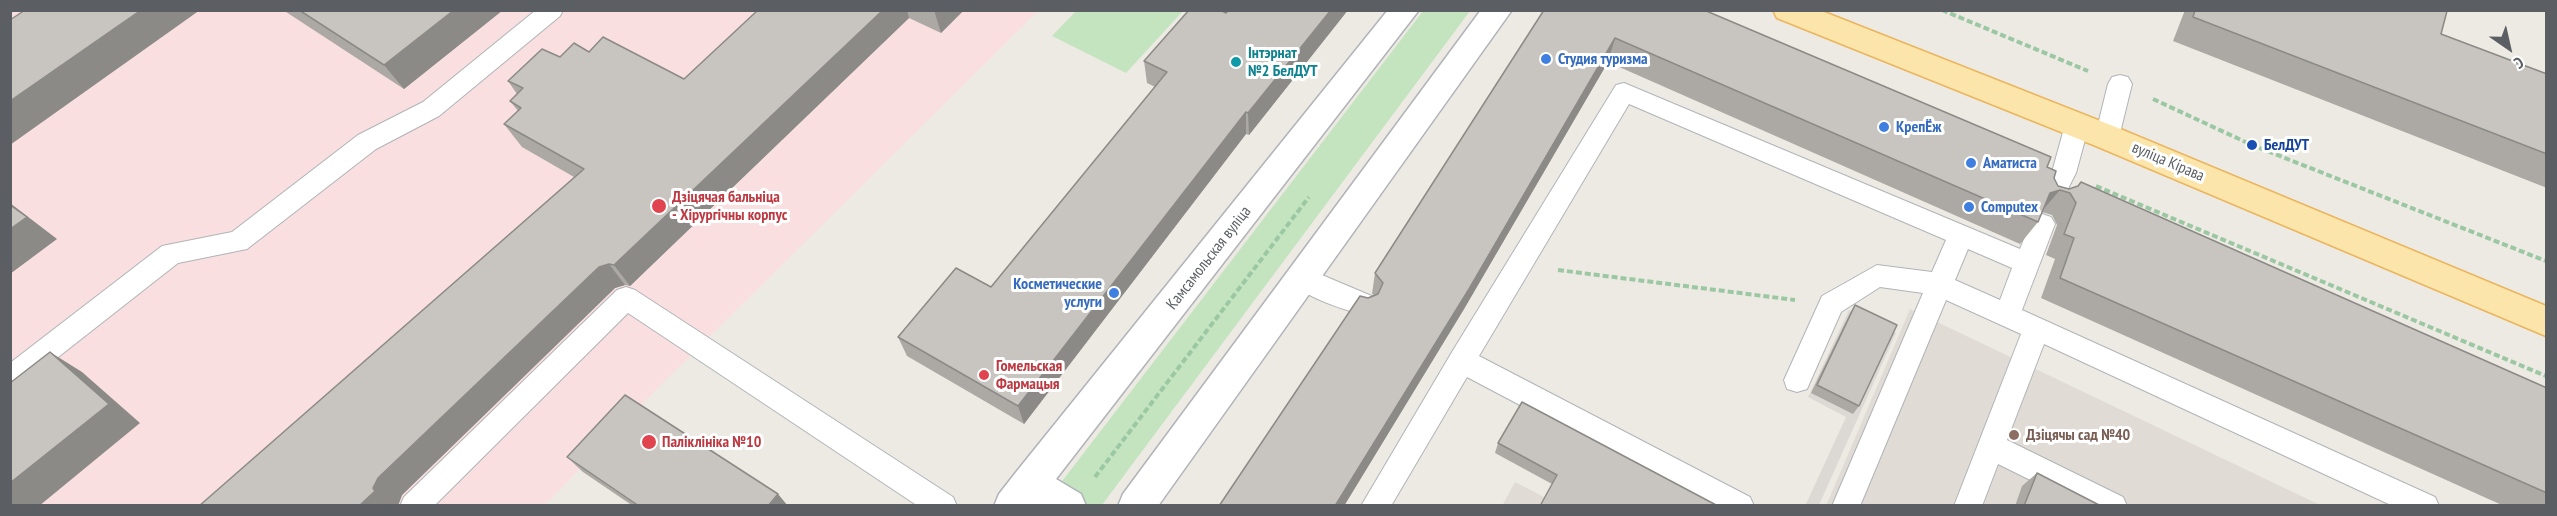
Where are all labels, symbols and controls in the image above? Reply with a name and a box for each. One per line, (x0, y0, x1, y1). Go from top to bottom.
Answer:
north arrow (2479, 18, 2539, 78)
place label: Інтэрнат №2 БелДУТ (1248, 43, 1318, 81)
place label: Студия туризма (1558, 49, 1648, 69)
marker: Студия туризма (1539, 52, 1553, 66)
text: С (2510, 53, 2528, 73)
marker: Інтэрнат №2 БелДУТ (1229, 55, 1243, 69)
place label: КрепЁж (1896, 117, 1942, 137)
marker: КрепЁж (1877, 120, 1891, 134)
place label: БелДУТ (2264, 135, 2309, 155)
street label: вуліца Кірава (2129, 138, 2207, 186)
marker: БелДУТ (2245, 138, 2259, 152)
place label: Аматиста (1983, 153, 2037, 173)
marker: Аматиста (1964, 156, 1978, 170)
place label: Дзіцячая бальніца - Хірургічны корпус (672, 187, 787, 225)
marker: Дзіцячая бальніца - Хірургічны корпус (650, 197, 668, 215)
place label: Computex (1981, 197, 2038, 217)
marker: Computex (1962, 200, 1976, 214)
street label: Камсамольская вуліца (1163, 202, 1255, 314)
place label: Косметические услуги (1013, 274, 1102, 312)
marker: Косметические услуги (1107, 286, 1121, 300)
place label: Гомельская Фармацыя (996, 356, 1062, 394)
marker: Гомельская Фармацыя (977, 368, 991, 382)
place label: Дзіцячы сад №40 (2026, 425, 2130, 445)
marker: Дзіцячы сад №40 (2007, 428, 2021, 442)
place label: Паліклініка №10 (662, 432, 761, 452)
marker: Паліклініка №10 (640, 433, 658, 451)

